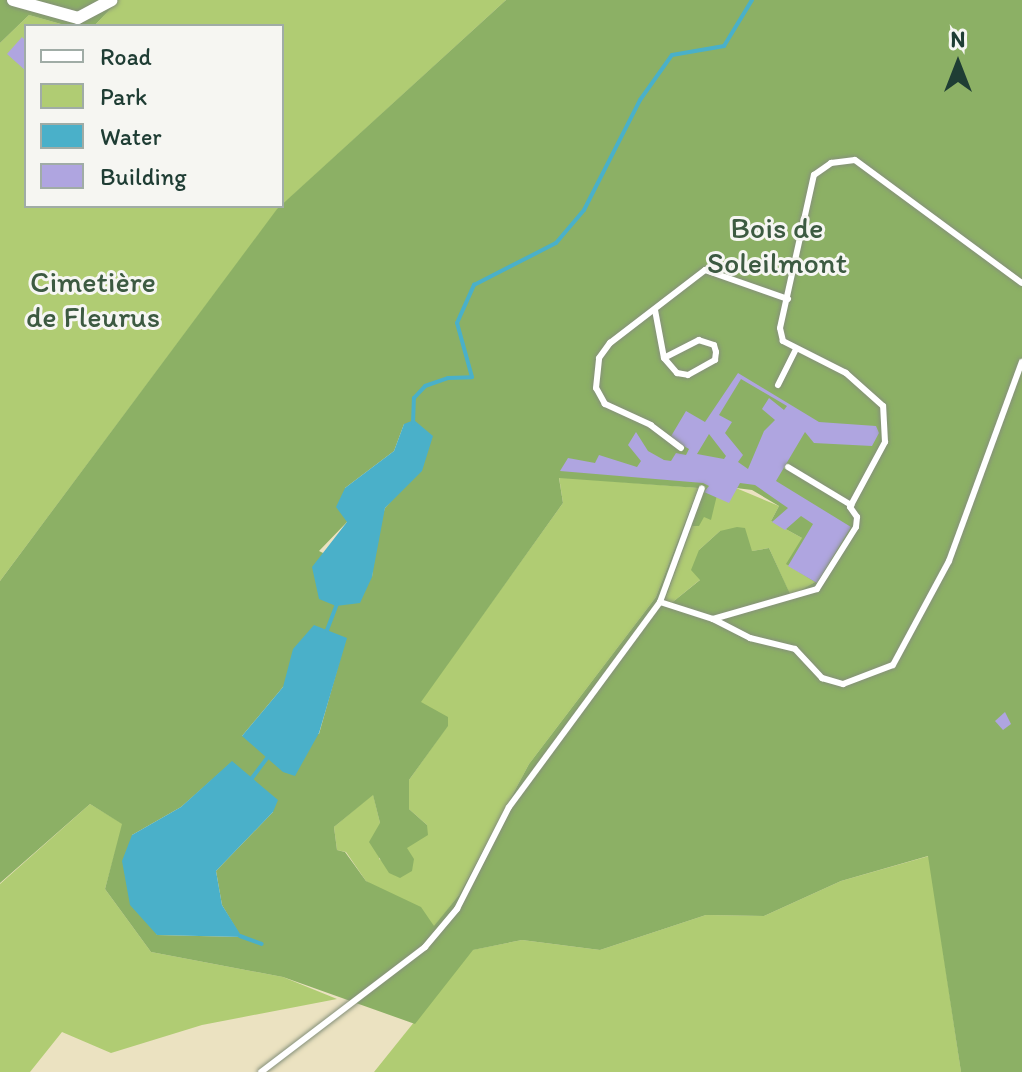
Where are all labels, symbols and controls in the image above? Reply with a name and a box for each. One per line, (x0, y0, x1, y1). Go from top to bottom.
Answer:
legend (24, 24, 284, 208)
north arrow (918, 24, 998, 104)
text: N (951, 26, 965, 53)
text: Road (100, 42, 152, 71)
text: Park (100, 82, 147, 111)
text: Water (100, 122, 162, 151)
text: Building (100, 162, 187, 191)
park label: Bois de Soleilmont (707, 210, 847, 280)
park label: Cimetière de Fleurus (26, 264, 160, 334)

